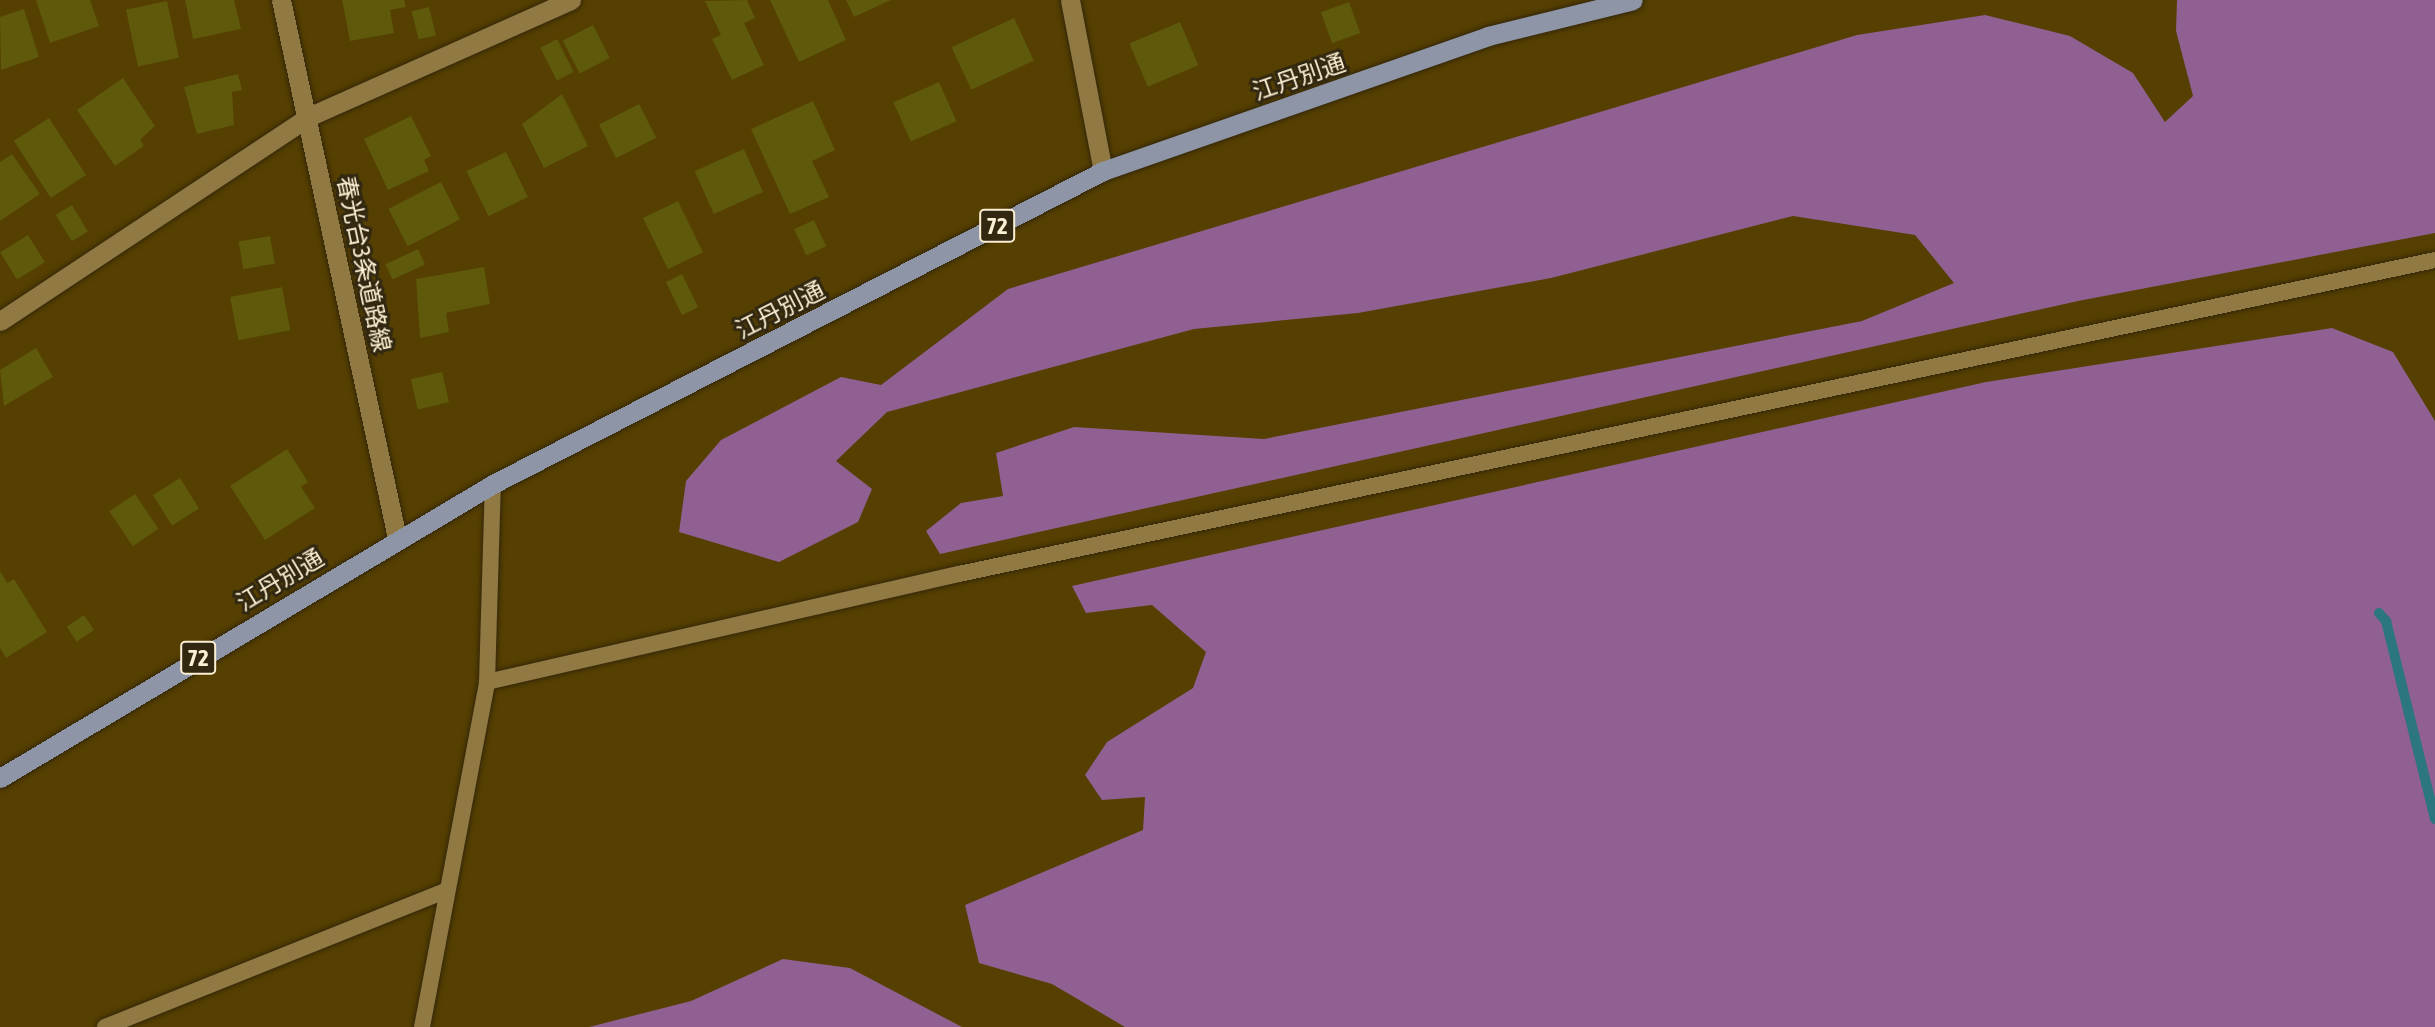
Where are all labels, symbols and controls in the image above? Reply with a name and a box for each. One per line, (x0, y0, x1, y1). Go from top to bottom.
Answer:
street label: 江丹別通 (1249, 48, 1349, 106)
street label: 春光台3条道路線 (331, 173, 397, 355)
road number: 72 (978, 206, 1016, 246)
street label: 江丹別通 (731, 275, 829, 345)
street label: 江丹別通 (231, 543, 329, 617)
road number: 72 (179, 638, 217, 678)

